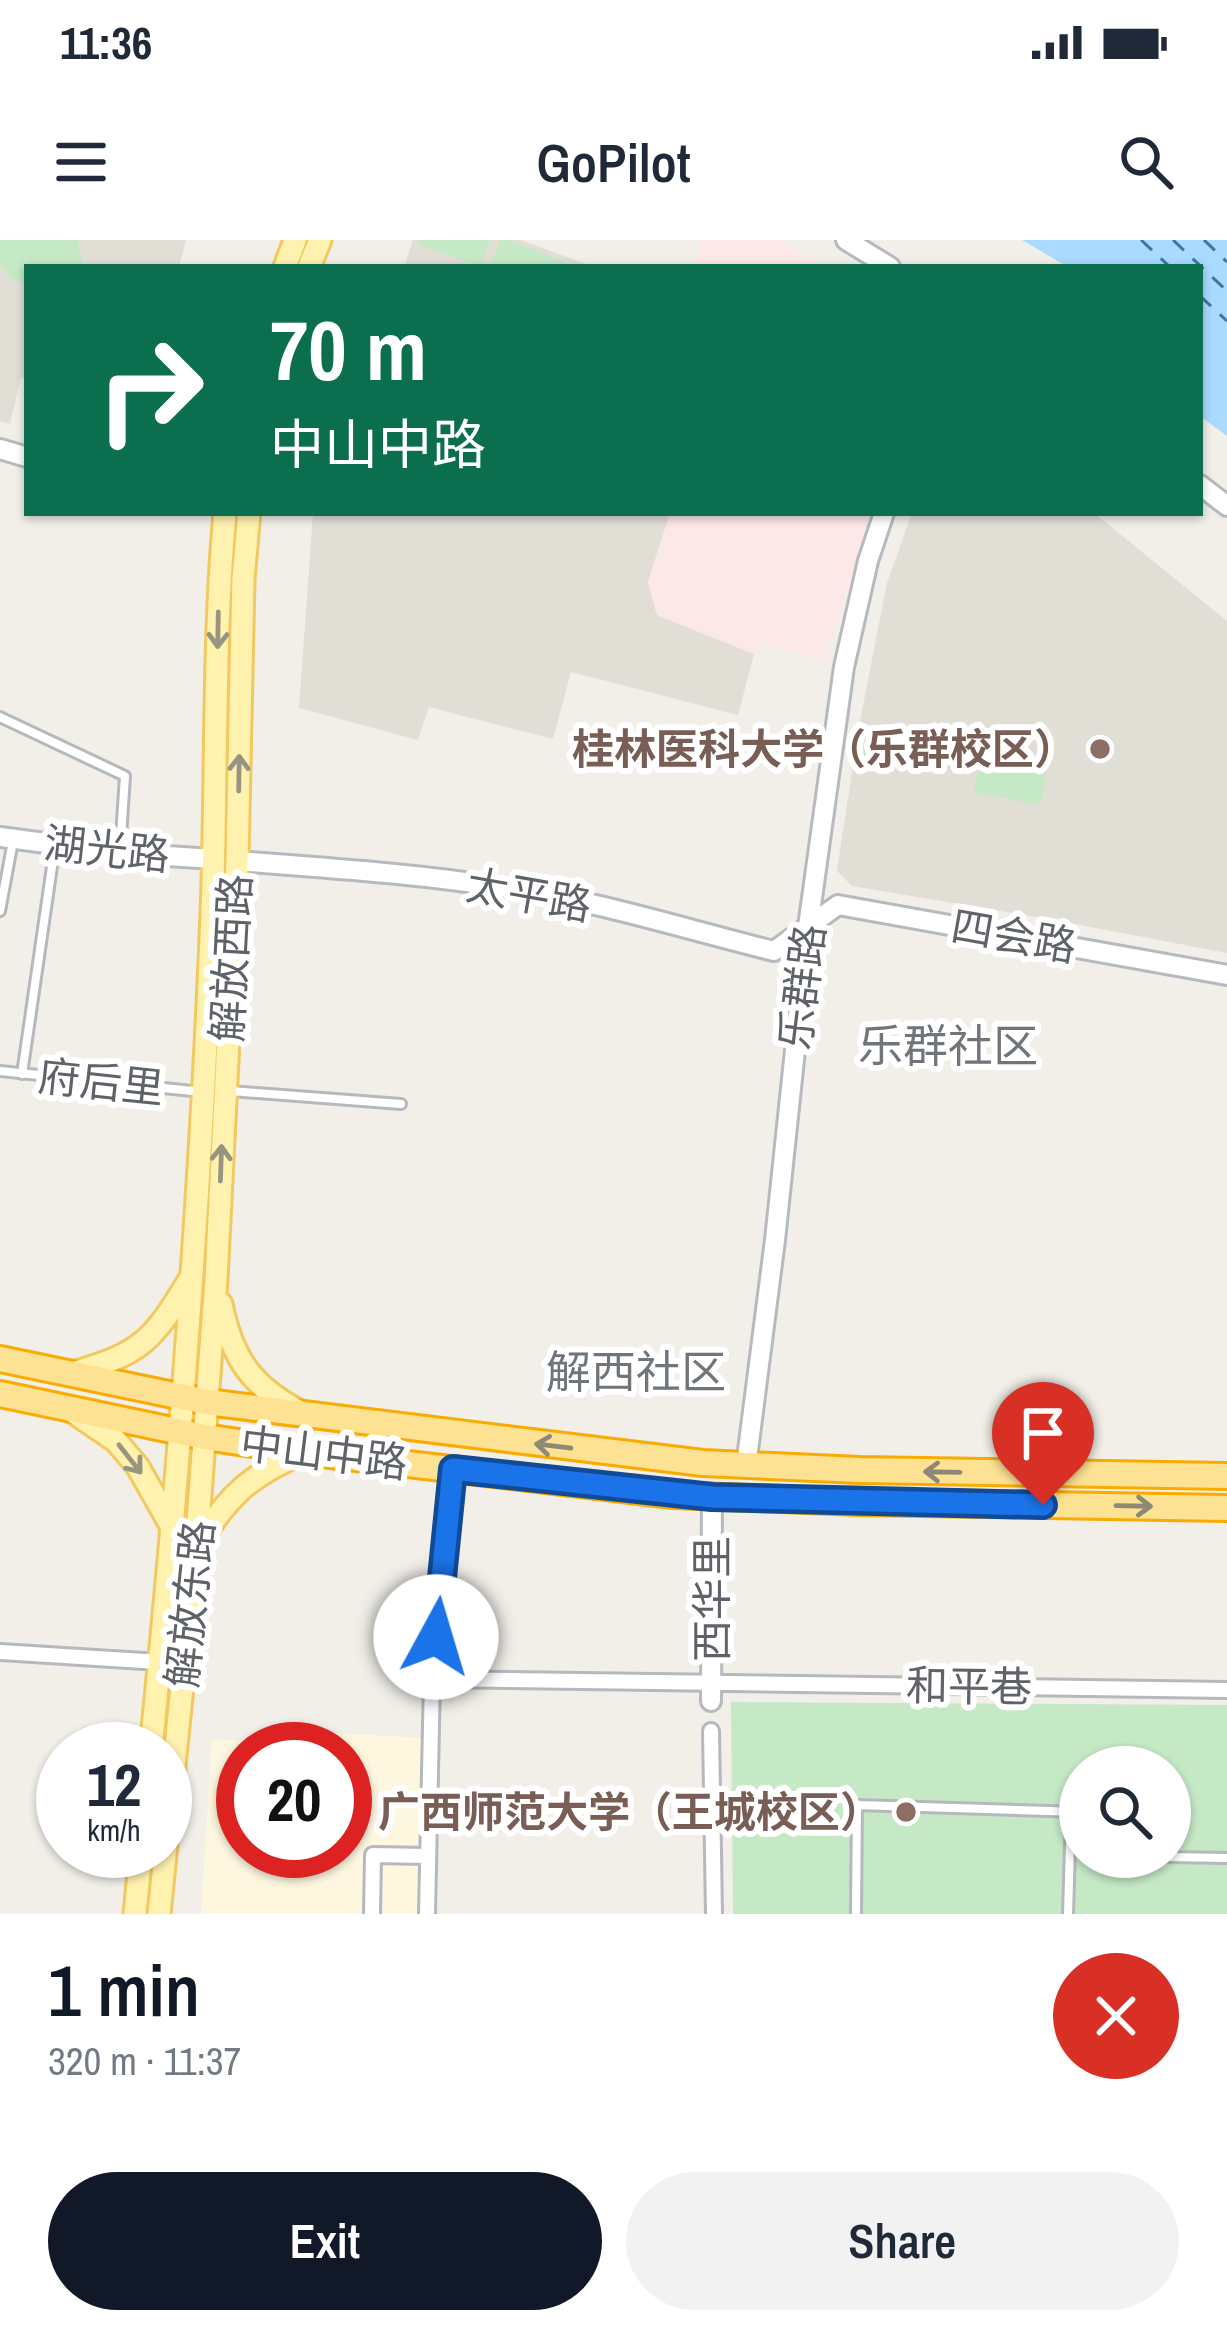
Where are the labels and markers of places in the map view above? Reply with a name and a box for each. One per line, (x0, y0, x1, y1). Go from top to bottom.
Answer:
place label: 桂林医科大学（乐群校区） (572, 721, 1076, 777)
marker: 桂林医科大学（乐群校区） (1087, 736, 1113, 762)
pin (992, 1382, 1094, 1505)
place label: 广西师范大学（王城校区） (378, 1784, 882, 1840)
marker: 广西师范大学（王城校区） (893, 1799, 919, 1825)

